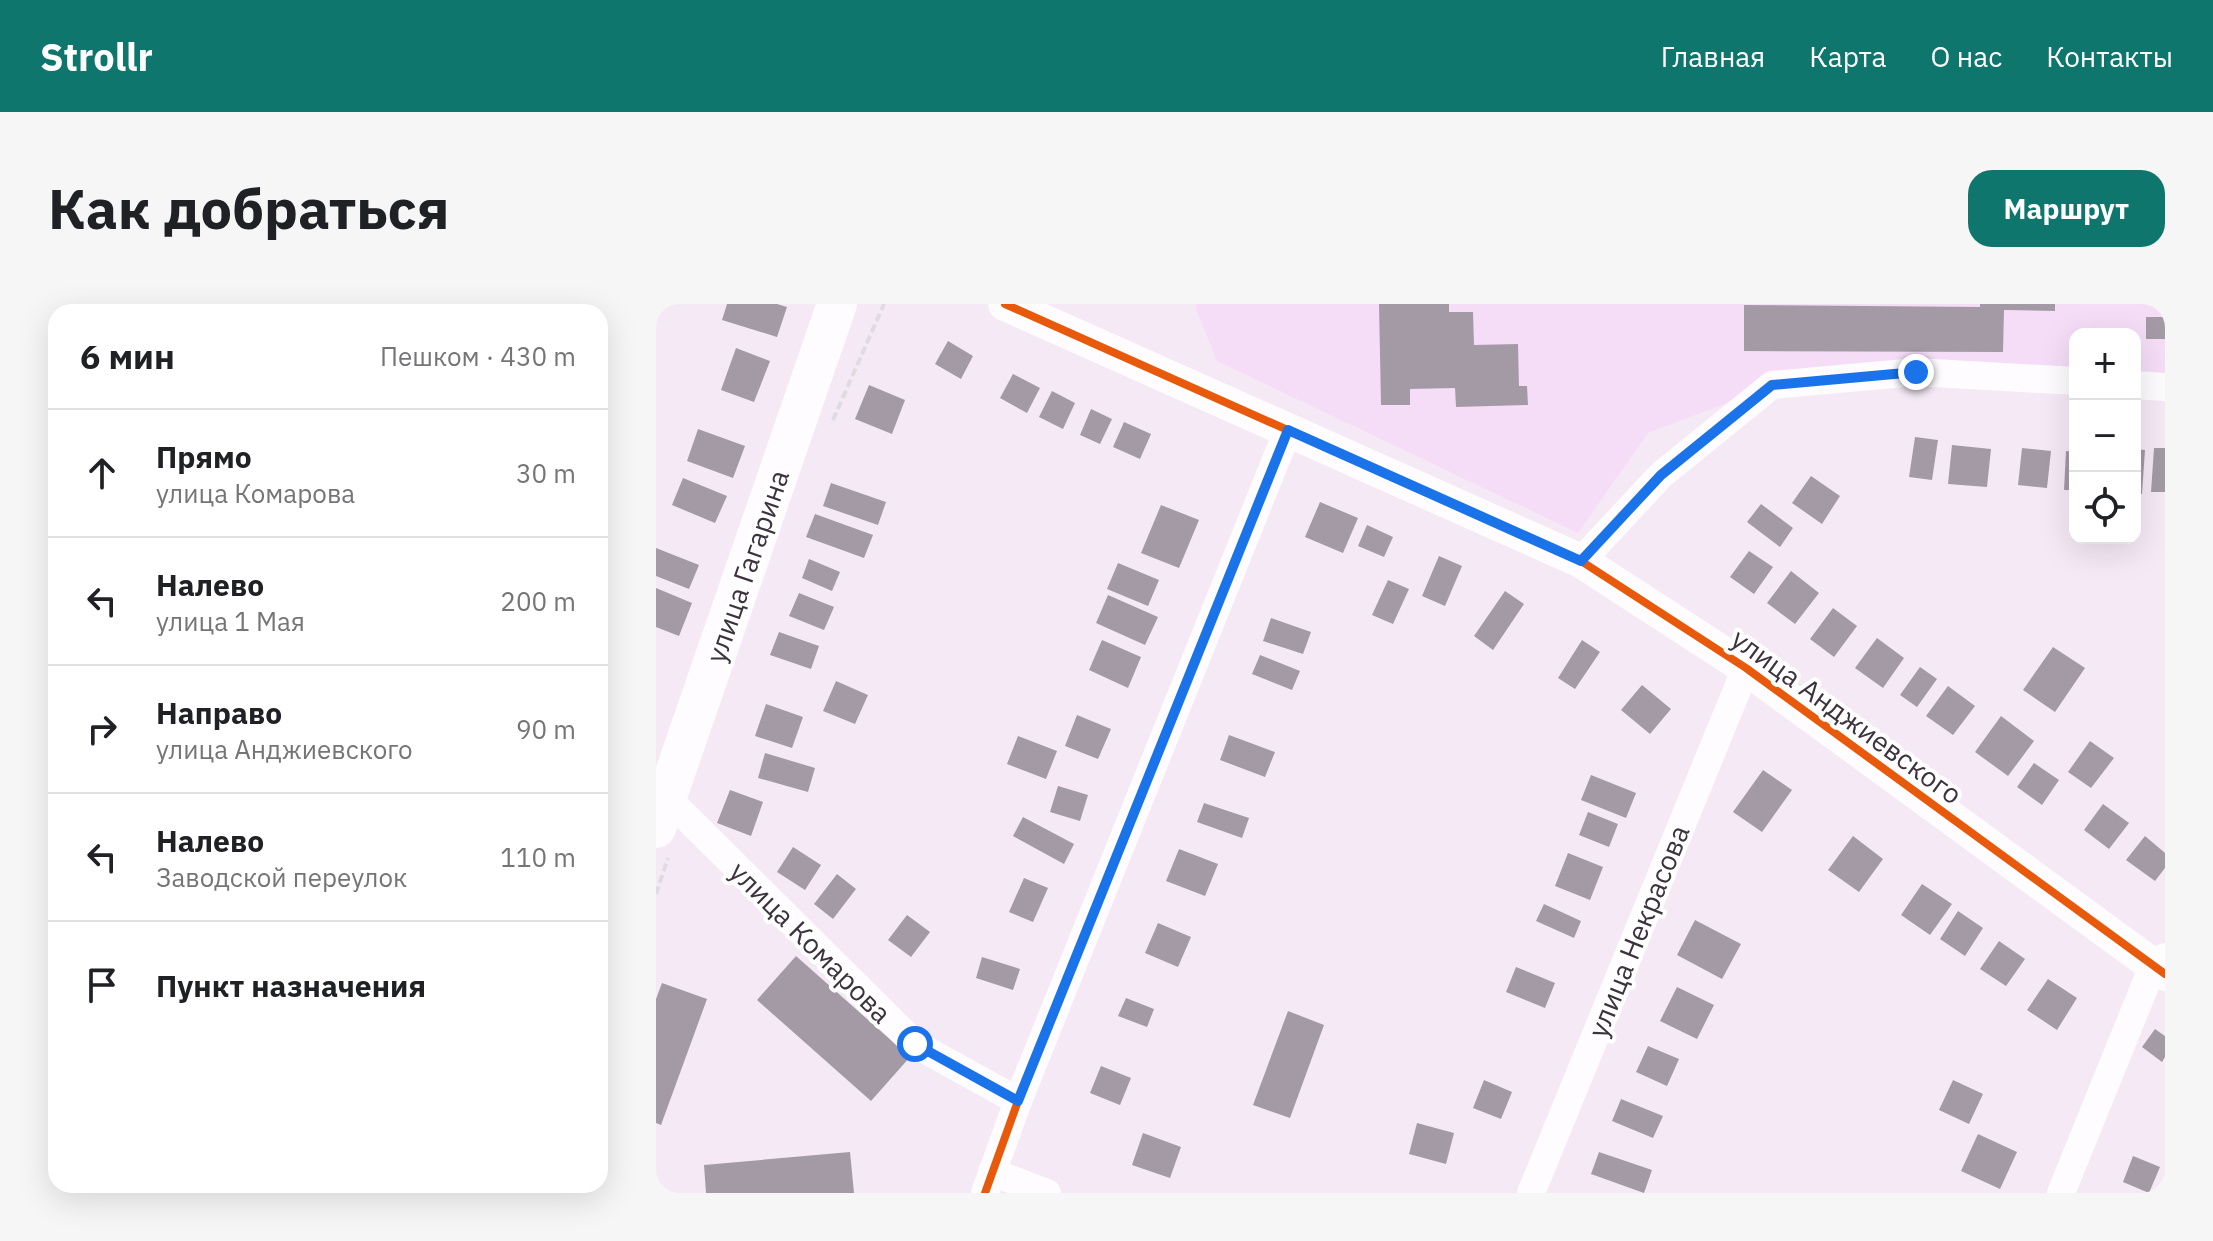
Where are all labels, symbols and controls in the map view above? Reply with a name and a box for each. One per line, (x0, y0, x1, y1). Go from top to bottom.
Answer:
text: Strollr (40, 32, 153, 81)
text: Главная (1661, 38, 1765, 75)
text: Карта (1809, 38, 1886, 75)
text: О нас (1930, 38, 2002, 75)
text: Контакты (2046, 38, 2173, 75)
button: Маршрут (1968, 170, 2165, 247)
text: Как добраться (48, 172, 449, 244)
map controls (2069, 328, 2141, 544)
button: + (2069, 328, 2141, 400)
text: 6 мин (80, 334, 175, 378)
text: Пешком · 430 m (380, 339, 576, 373)
route end (1898, 354, 1934, 390)
button: − (2069, 400, 2141, 472)
text: Прямо (156, 437, 252, 476)
icon: ahead (80, 451, 124, 495)
text: 30 m (516, 456, 576, 490)
street label: улица Гагарина (697, 465, 797, 667)
button: locate (2069, 472, 2141, 544)
text: улица Комарова (156, 476, 355, 510)
text: Налево (156, 565, 264, 604)
icon: left (80, 579, 124, 623)
text: 200 m (500, 584, 576, 618)
text: улица 1 Мая (156, 604, 305, 638)
street label: улица Анджиевского (1724, 620, 1970, 812)
text: Направо (156, 693, 282, 732)
icon: right (80, 707, 124, 751)
text: 90 m (516, 712, 576, 746)
text: улица Анджиевского (156, 732, 413, 766)
street label: улица Некрасова (1579, 819, 1697, 1043)
text: Налево (156, 821, 264, 860)
icon: left (80, 835, 124, 879)
text: 110 m (500, 840, 576, 874)
street label: улица Комарова (722, 853, 900, 1031)
text: Заводской переулок (156, 860, 407, 894)
icon: arrive (80, 963, 124, 1007)
text: Пункт назначения (156, 966, 426, 1005)
route start (897, 1026, 933, 1062)

